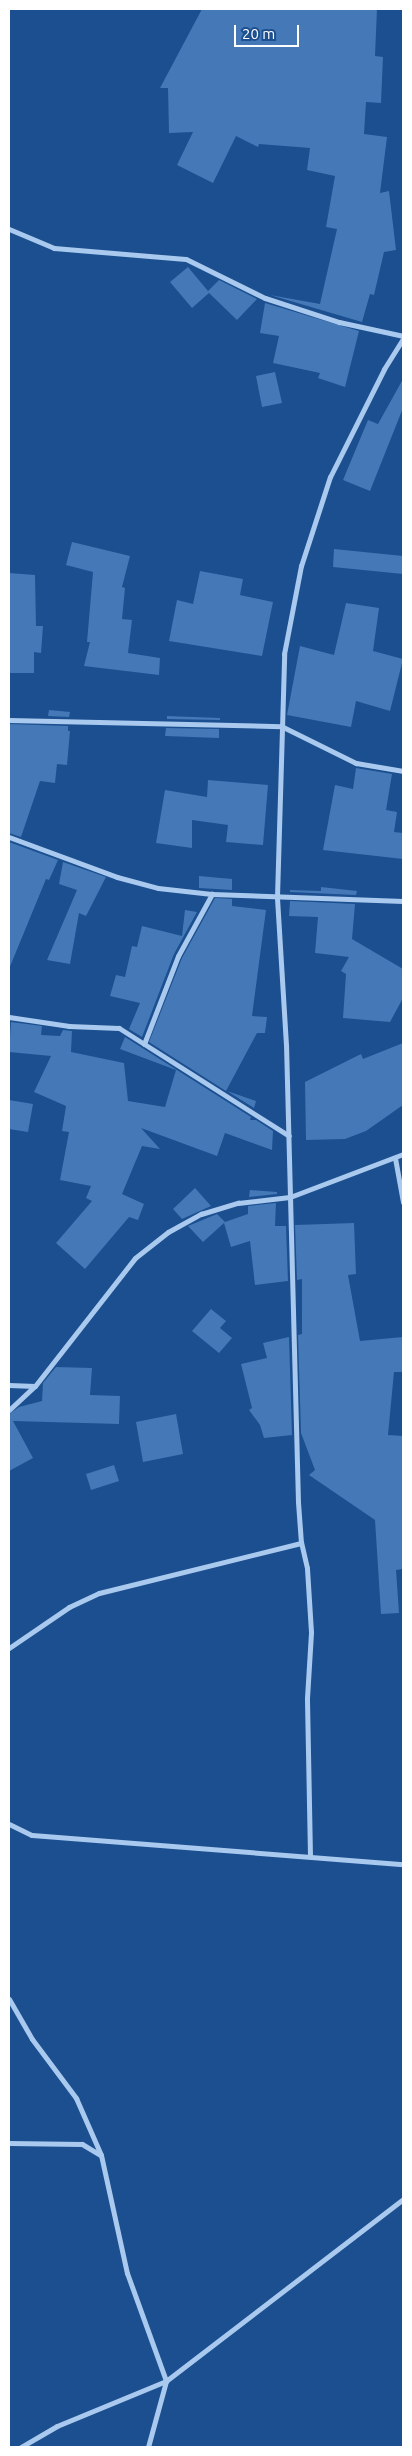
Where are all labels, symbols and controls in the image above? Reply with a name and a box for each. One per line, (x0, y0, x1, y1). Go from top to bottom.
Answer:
scale bar (237, 15, 302, 47)
text: 20 m (242, 25, 275, 42)

